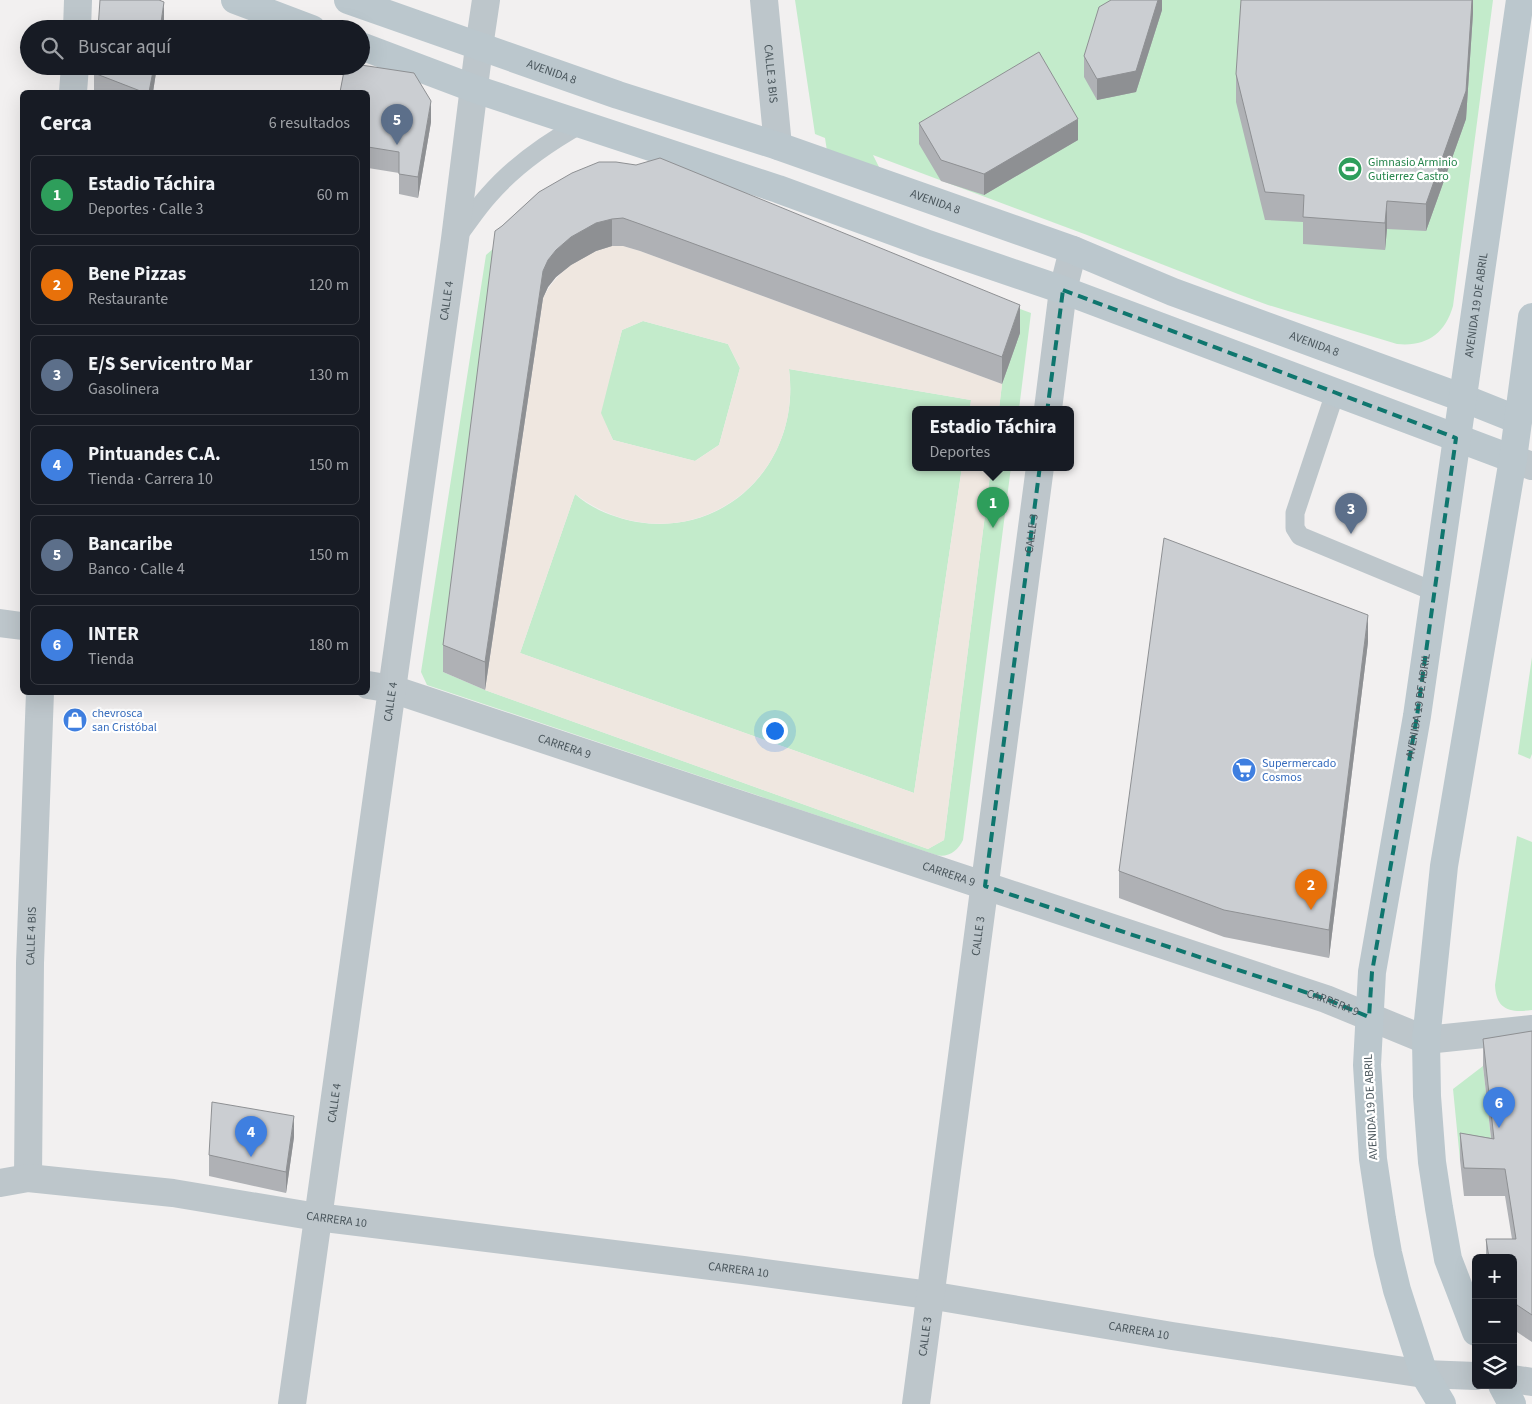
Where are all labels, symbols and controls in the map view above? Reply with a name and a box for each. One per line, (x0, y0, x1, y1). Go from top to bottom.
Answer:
search box (20, 20, 370, 75)
icon: search (38, 34, 66, 62)
text: Buscar aquí (78, 34, 171, 61)
street label: CALLE 3 BIS (760, 44, 782, 104)
street label: AVENIDA 8 (524, 55, 579, 88)
pin: 5 (381, 104, 413, 145)
text: Cerca (40, 108, 92, 138)
text: 6 resultados (269, 112, 350, 134)
place label: Gimnasio Arminio Gutierrez Castro (1368, 154, 1457, 185)
sports icon: Gimnasio Arminio Gutierrez Castro (1337, 156, 1363, 182)
text: Estadio Táchira (88, 171, 215, 198)
text: 1 (53, 184, 61, 206)
text: 60 m (317, 184, 349, 206)
street label: AVENIDA 8 (908, 185, 963, 218)
text: Deportes · Calle 3 (88, 198, 204, 220)
street label: AVENIDA 19 DE ABRIL (1460, 251, 1492, 359)
text: Bene Pizzas (88, 261, 186, 288)
text: 2 (53, 274, 61, 296)
text: 120 m (309, 274, 349, 296)
street label: CALLE 4 (435, 280, 458, 322)
text: Restaurante (88, 288, 168, 310)
street label: AVENIDA 8 (1287, 327, 1342, 361)
text: E/S Servicentro Mar (88, 351, 253, 378)
text: 3 (53, 364, 61, 386)
text: 130 m (309, 364, 349, 386)
text: Gasolinera (88, 378, 159, 400)
popup (912, 406, 1074, 471)
text: Estadio Táchira (929, 414, 1057, 441)
text: Pintuandes C.A. (88, 441, 221, 468)
text: Deportes (929, 441, 990, 463)
text: 4 (53, 454, 61, 476)
text: 150 m (309, 454, 349, 476)
text: Tienda · Carrera 10 (88, 468, 213, 490)
pin: 1 (977, 487, 1009, 528)
pin: 3 (1335, 493, 1367, 534)
street label: CALLE 3 (1020, 513, 1042, 554)
text: Bancaribe (88, 531, 173, 558)
text: 5 (53, 544, 61, 566)
text: 150 m (309, 544, 349, 566)
text: Banco · Calle 4 (88, 558, 185, 580)
text: INTER (88, 621, 139, 648)
text: 6 (53, 634, 61, 656)
text: 180 m (309, 634, 349, 656)
text: Tienda (88, 648, 134, 670)
street label: AVENIDA 19 DE ABRIL (1401, 652, 1434, 760)
street label: CALLE 4 (379, 681, 401, 723)
place label: chevrosca san Cristóbal (92, 705, 157, 736)
shop icon: chevrosca san Cristóbal (62, 707, 88, 733)
your location (762, 718, 788, 744)
street label: CARRERA 9 (536, 729, 593, 763)
place label: Supermercado Cosmos (1262, 755, 1336, 786)
supermarket icon: Supermercado Cosmos (1231, 757, 1257, 783)
street label: CARRERA 9 (920, 857, 978, 891)
pin: 2 (1295, 869, 1327, 910)
street label: CALLE 4 BIS (21, 906, 41, 966)
street label: CALLE 3 (967, 915, 989, 957)
street label: CARRERA 9 (1304, 985, 1362, 1020)
street label: AVENIDA 19 DE ABRIL (1360, 1054, 1382, 1160)
street label: CALLE 4 (323, 1082, 345, 1124)
pin: 6 (1483, 1087, 1515, 1128)
pin: 4 (235, 1116, 267, 1157)
street label: CARRERA 10 (305, 1207, 368, 1232)
map controls (1472, 1254, 1517, 1389)
button: + (1472, 1254, 1517, 1299)
street label: CARRERA 10 (707, 1257, 770, 1282)
button: − (1472, 1299, 1517, 1344)
street label: CALLE 3 (914, 1316, 936, 1357)
street label: CARRERA 10 (1107, 1317, 1170, 1344)
button: layers (1472, 1344, 1517, 1389)

